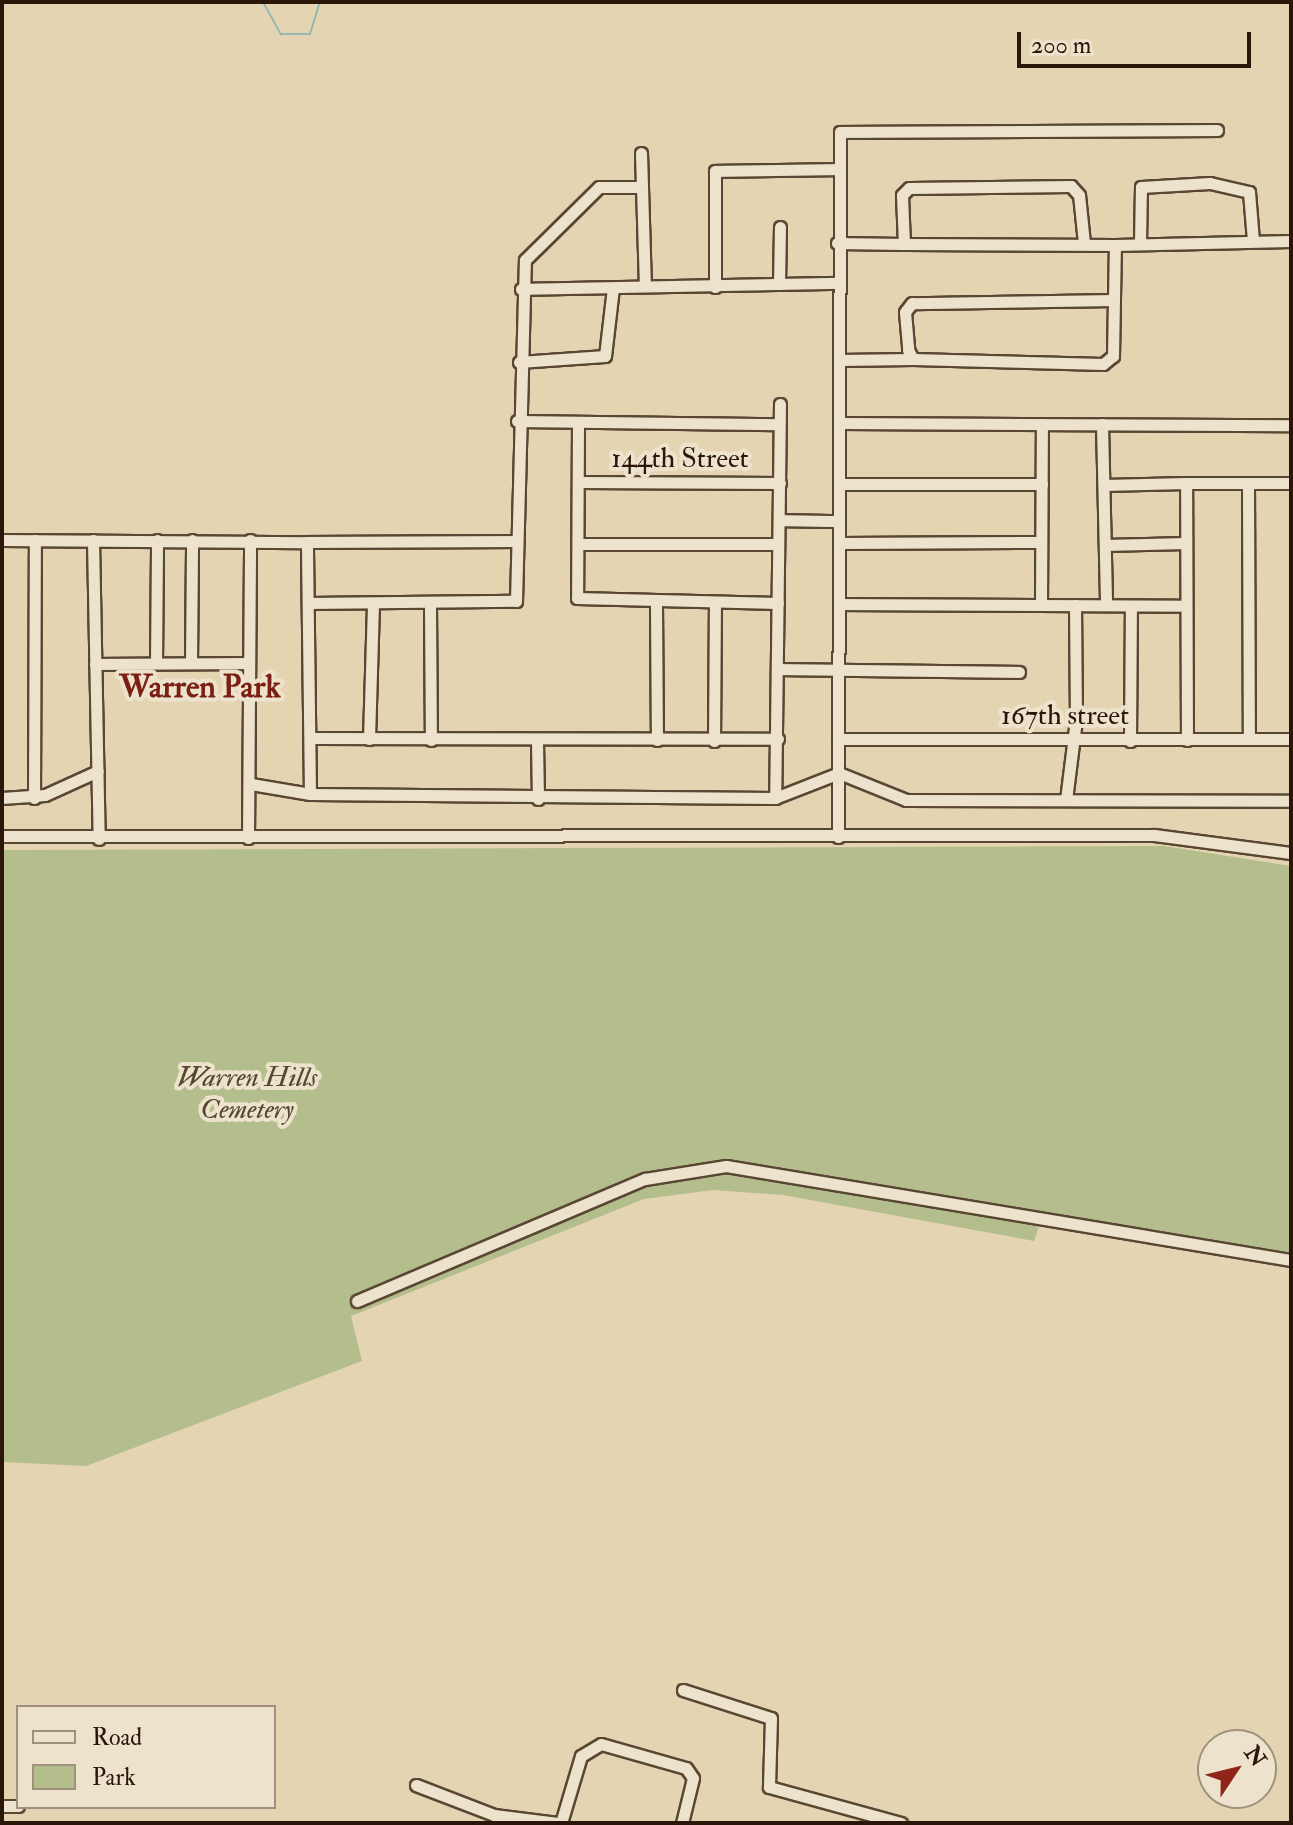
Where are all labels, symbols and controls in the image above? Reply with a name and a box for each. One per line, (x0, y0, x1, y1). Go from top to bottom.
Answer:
scale bar (1021, 16, 1255, 66)
text: 200 m (1031, 30, 1091, 61)
street label: 144th Street (611, 442, 749, 476)
district label: Warren Park (119, 668, 281, 706)
street label: 167th street (1001, 699, 1129, 733)
park label: Warren Hills Cemetery (177, 1061, 317, 1127)
legend (16, 1705, 276, 1809)
text: Road (92, 1722, 142, 1753)
north arrow (1197, 1729, 1277, 1809)
text: N (1238, 1740, 1272, 1772)
text: Park (92, 1762, 136, 1793)

